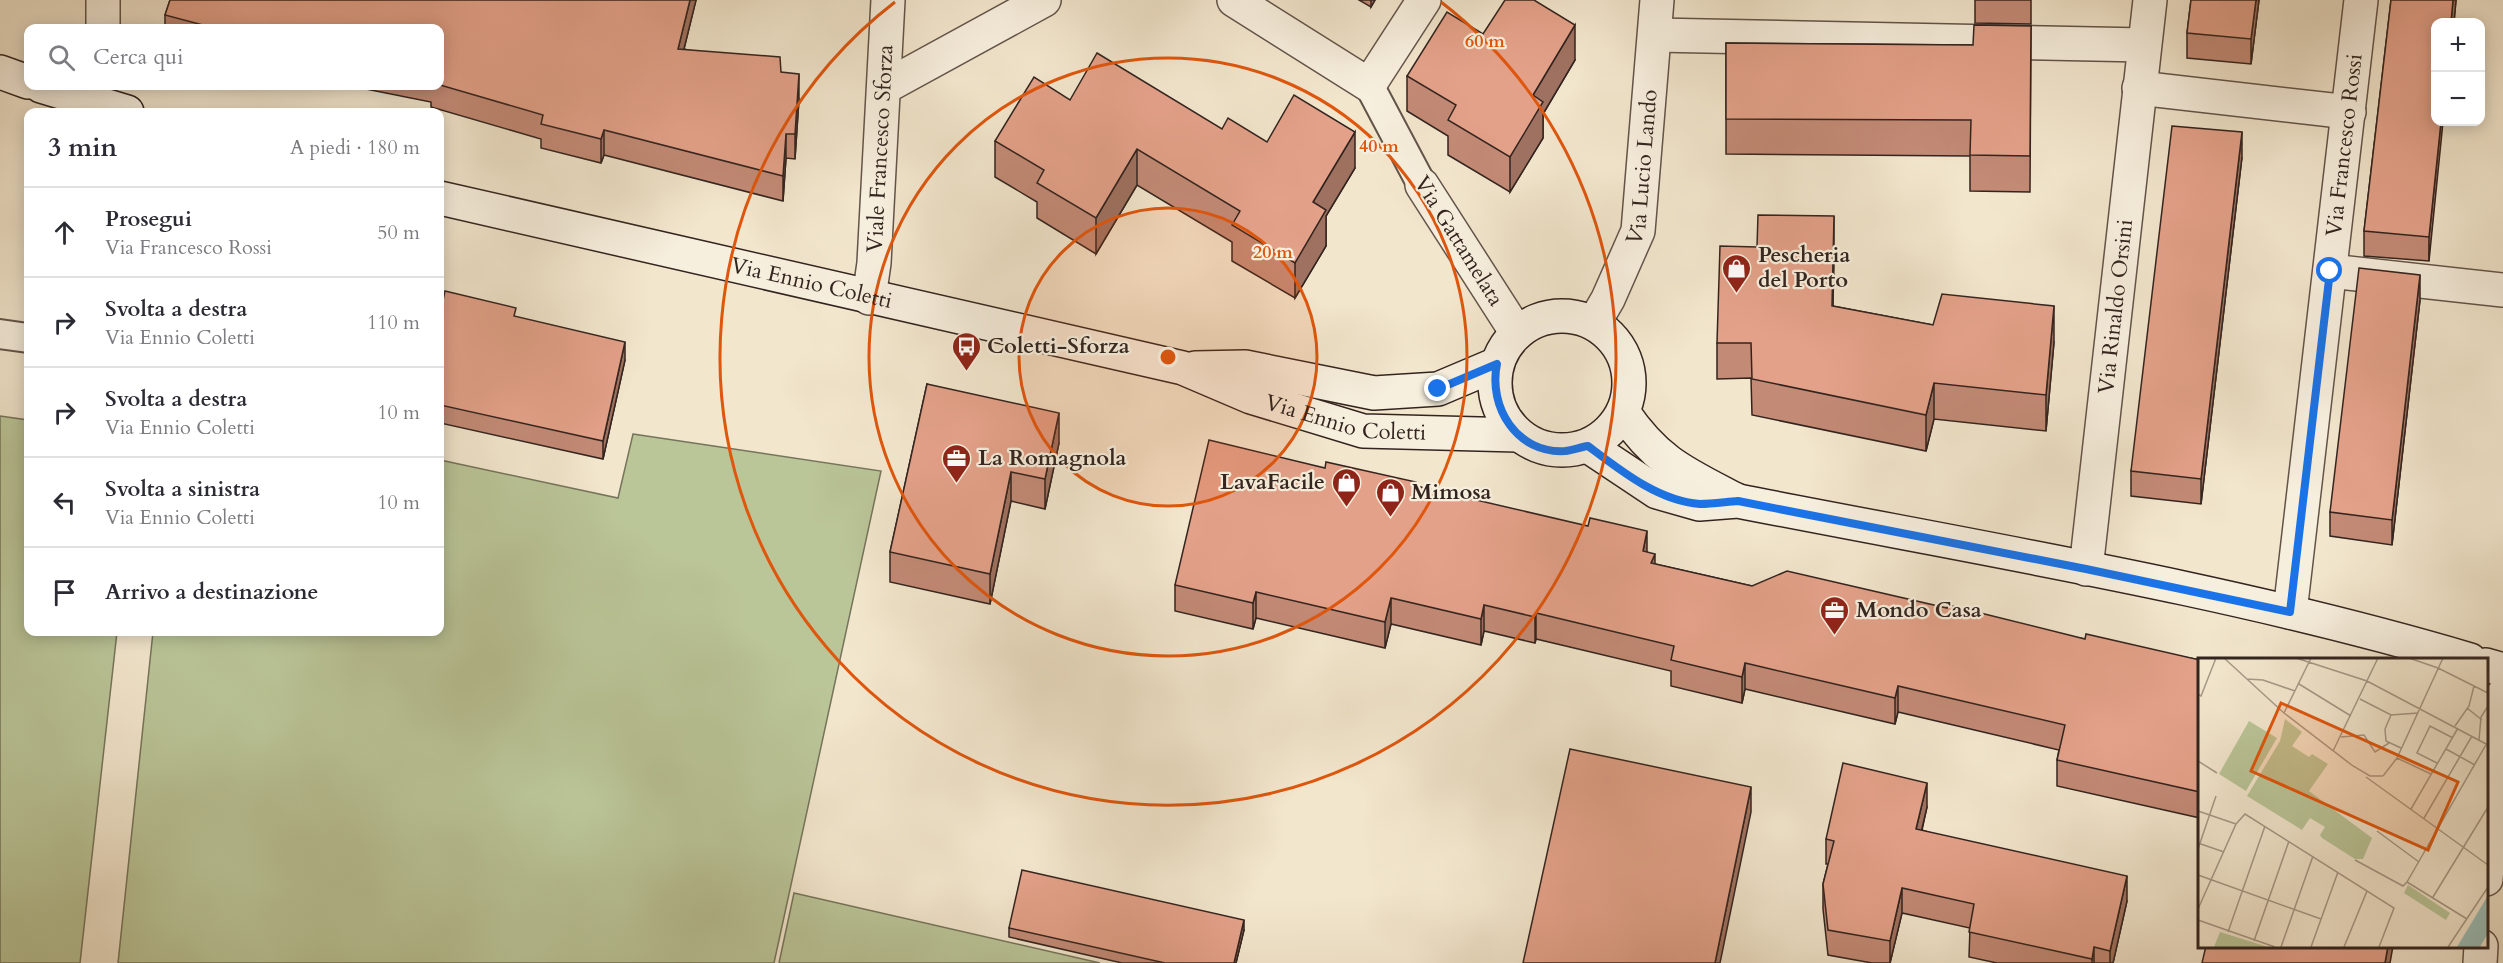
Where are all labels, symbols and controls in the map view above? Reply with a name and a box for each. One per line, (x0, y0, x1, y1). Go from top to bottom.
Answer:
map controls (2431, 18, 2485, 126)
button: + (2431, 18, 2485, 72)
search box (24, 24, 444, 90)
text: 60 m (1465, 29, 1505, 54)
icon: search (45, 41, 78, 74)
text: Cerca qui (93, 42, 183, 72)
street label: Viale Francesco Sforza (860, 43, 901, 253)
street label: Via Francesco Rossi (2319, 52, 2370, 238)
button: − (2431, 72, 2485, 126)
street label: Via Lucio Lando (1619, 88, 1665, 250)
text: 3 min (48, 130, 117, 165)
text: A piedi · 180 m (290, 134, 420, 161)
text: 40 m (1359, 134, 1399, 159)
street label: Via Gattamelata (1407, 170, 1511, 312)
text: Prosegui (105, 204, 192, 234)
icon: ahead (48, 216, 81, 249)
street label: Via Rinaldo Orsini (2091, 218, 2140, 396)
text: 50 m (377, 219, 420, 246)
text: Via Francesco Rossi (105, 234, 272, 261)
text: 20 m (1253, 240, 1293, 265)
place label: Pescheria del Porto (1758, 240, 1851, 295)
street label: Via Ennio Coletti (728, 250, 895, 316)
shop icon: Pescheria del Porto (1721, 252, 1753, 294)
route start (2316, 257, 2342, 283)
text: Svolta a destra (105, 294, 247, 324)
icon: right (48, 306, 81, 339)
text: 110 m (367, 309, 420, 336)
text: Via Ennio Coletti (105, 324, 255, 351)
bus stop icon: Coletti-Sforza (950, 330, 982, 372)
place label: Coletti-Sforza (987, 331, 1130, 361)
centre of rings (1158, 347, 1178, 367)
route end (1424, 375, 1450, 401)
text: Svolta a destra (105, 384, 247, 414)
street label: Via Ennio Coletti (1261, 387, 1427, 448)
icon: right (48, 396, 81, 429)
text: 10 m (377, 399, 420, 426)
text: Via Ennio Coletti (105, 414, 255, 441)
office icon: La Romagnola (941, 442, 973, 484)
place label: La Romagnola (978, 443, 1127, 473)
shop icon: LavaFacile (1330, 466, 1362, 508)
place label: LavaFacile (1220, 467, 1325, 497)
text: Svolta a sinistra (105, 474, 260, 504)
shop icon: Mimosa (1374, 476, 1406, 518)
place label: Mimosa (1411, 477, 1492, 507)
icon: left (48, 486, 81, 519)
text: 10 m (377, 489, 420, 516)
text: Via Ennio Coletti (105, 504, 255, 531)
icon: arrive (48, 576, 81, 609)
text: Arrivo a destinazione (105, 577, 318, 607)
office icon: Mondo Casa (1819, 594, 1851, 636)
place label: Mondo Casa (1856, 595, 1982, 625)
inset map (2198, 658, 2488, 948)

